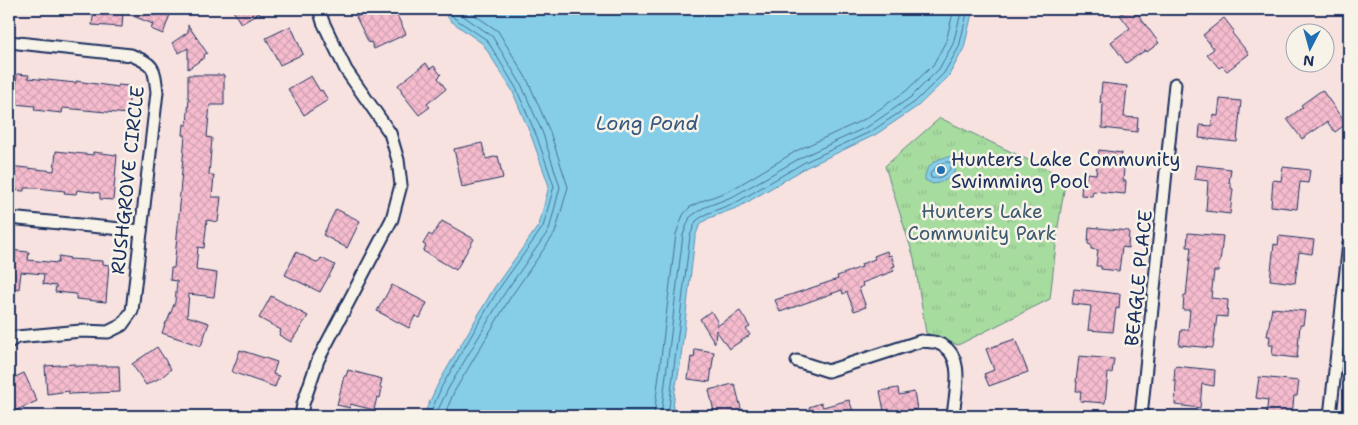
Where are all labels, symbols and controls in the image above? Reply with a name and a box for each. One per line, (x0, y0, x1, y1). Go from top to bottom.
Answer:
north arrow (1286, 22, 1336, 72)
text: N (1302, 51, 1315, 70)
street label: RUSHGROVE CIRCLE (105, 84, 150, 276)
water label: Long Pond (596, 110, 698, 136)
place label: Hunters Lake Community Swimming Pool (951, 147, 1181, 194)
marker: Hunters Lake Community Swimming Pool (935, 164, 947, 176)
park label: Hunters Lake Community Park (908, 199, 1057, 246)
street label: BEAGLE PLACE (1119, 209, 1158, 347)

